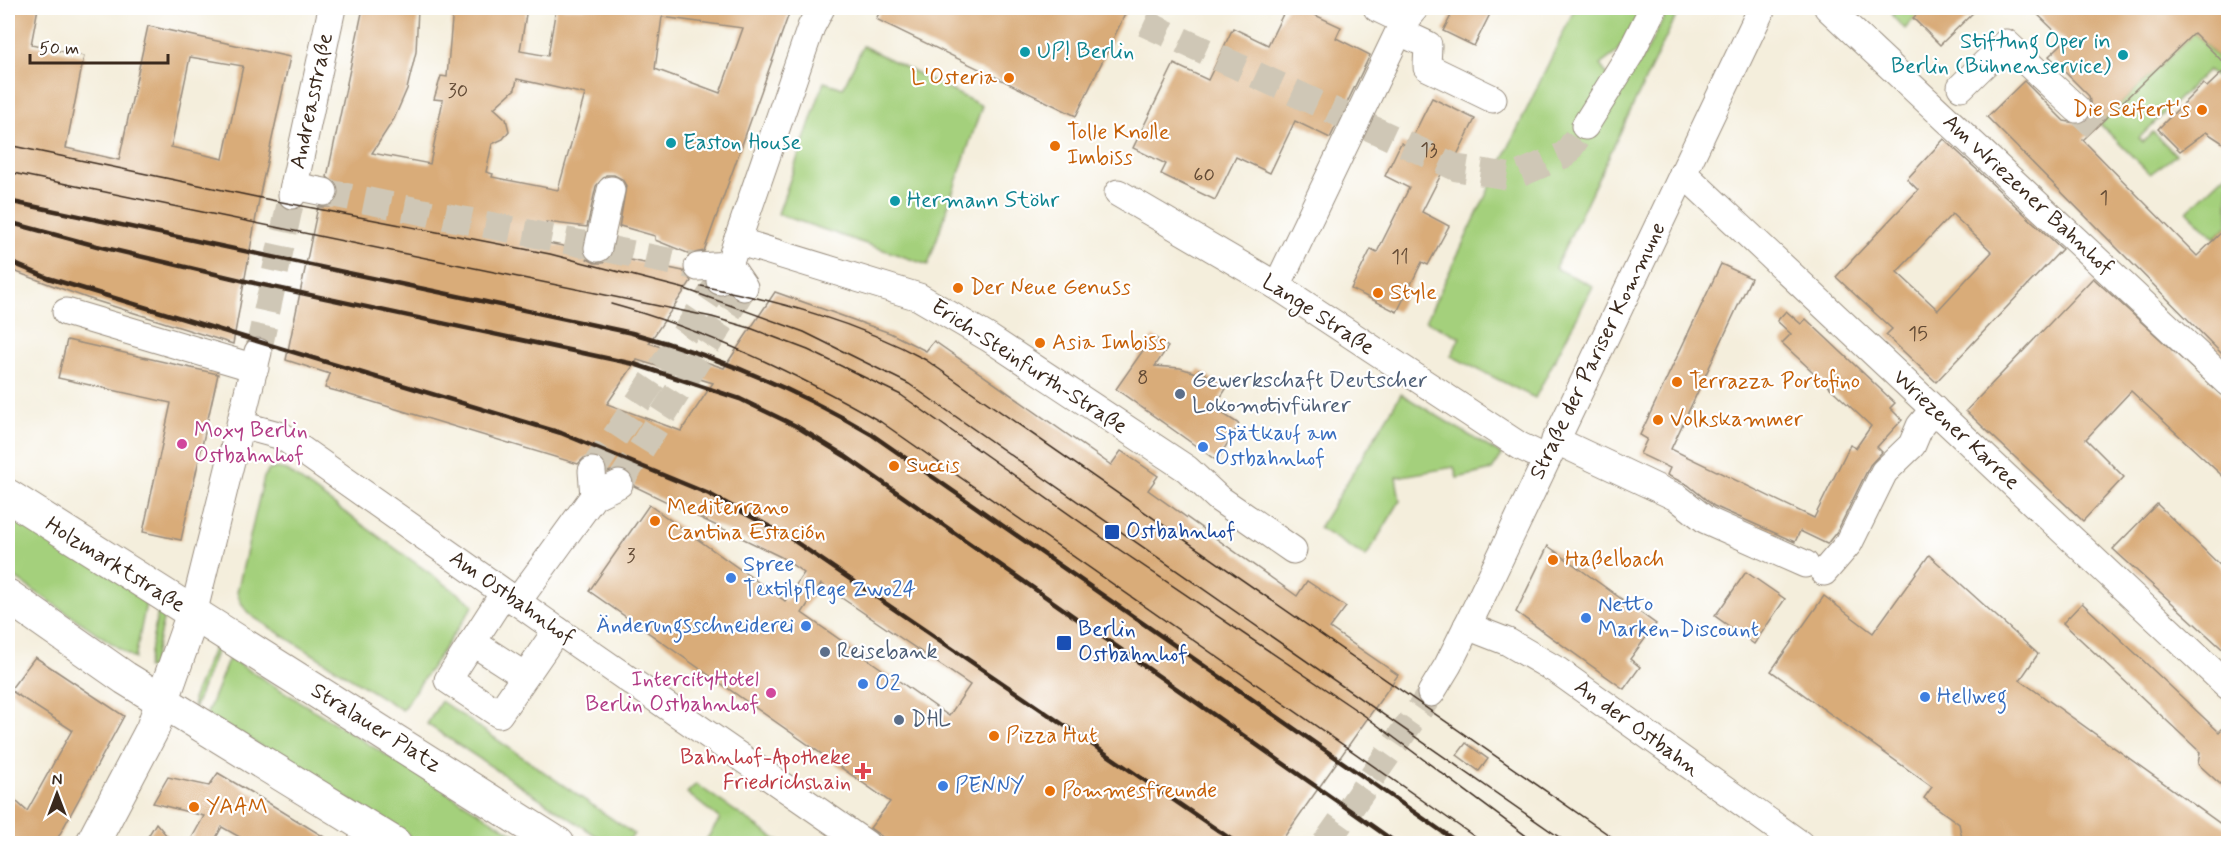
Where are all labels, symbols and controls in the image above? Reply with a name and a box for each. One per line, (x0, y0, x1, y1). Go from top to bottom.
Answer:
scale bar (30, 27, 168, 65)
place label: Stiftung Oper in Berlin (Bühnenservice) (1891, 28, 2111, 81)
street label: Andreasstraße (284, 30, 340, 172)
text: 50 m (39, 37, 79, 61)
place label: UP! Berlin (1037, 38, 1134, 66)
marker: UP! Berlin (1018, 45, 1032, 59)
marker: Stiftung Oper in Berlin (Bühnenservice) (2116, 48, 2130, 62)
place label: L'Osteria (911, 64, 998, 92)
marker: L'Osteria (1002, 71, 1016, 85)
house number: 30 (448, 78, 468, 105)
place label: Die Seifert's (2073, 96, 2190, 124)
marker: Die Seifert's (2195, 103, 2209, 117)
street label: Am Wriezener Bahnhof (1936, 108, 2120, 282)
place label: Tolle Knolle Imbiss (1067, 119, 1170, 172)
place label: Easton House (683, 129, 801, 157)
marker: Easton House (664, 136, 678, 150)
house number: 13 (1420, 137, 1438, 164)
marker: Tolle Knolle Imbiss (1048, 139, 1062, 153)
house number: 60 (1193, 162, 1215, 189)
house number: 1 (2100, 185, 2108, 212)
place label: Hermann Stöhr (907, 187, 1060, 215)
marker: Hermann Stöhr (888, 194, 902, 208)
street label: Straße der Pariser Kommune (1523, 218, 1673, 484)
house number: 11 (1391, 244, 1409, 271)
street label: Lange Straße (1255, 268, 1380, 364)
place label: Der Neue Genuss (970, 274, 1131, 302)
place label: Style (1390, 279, 1437, 307)
marker: Der Neue Genuss (951, 281, 965, 295)
marker: Style (1371, 286, 1385, 300)
street label: Erich-Steinfurth-Straße (926, 293, 1133, 441)
house number: 15 (1908, 321, 1928, 348)
place label: Asia Imbiss (1052, 329, 1167, 357)
marker: Asia Imbiss (1033, 336, 1047, 350)
street label: Wriezener Karree (1886, 364, 2026, 496)
house number: 8 (1137, 365, 1149, 392)
place label: Gewerkschaft Deutscher Lokomotivführer (1192, 367, 1428, 420)
place label: Terrazza Portofino (1689, 368, 1860, 396)
marker: Terrazza Portofino (1670, 375, 1684, 389)
marker: Gewerkschaft Deutscher Lokomotivführer (1173, 387, 1187, 401)
place label: Volkskammer (1670, 406, 1804, 434)
marker: Volkskammer (1651, 413, 1665, 427)
place label: Moxy Berlin Ostbahnhof (194, 417, 308, 470)
place label: Spätkauf am Ostbahnhof (1215, 420, 1338, 473)
marker: Moxy Berlin Ostbahnhof (175, 437, 189, 451)
marker: Spätkauf am Ostbahnhof (1196, 440, 1210, 454)
place label: Succis (906, 452, 960, 480)
marker: Succis (887, 459, 901, 473)
place label: Mediterrano Cantina Estación (667, 494, 826, 547)
street label: Holzmarktstraße (40, 511, 190, 619)
marker: Mediterrano Cantina Estación (648, 514, 662, 528)
place label: Ostbahnhof (1126, 518, 1236, 546)
marker: Ostbahnhof (1103, 523, 1121, 541)
house number: 3 (626, 543, 636, 570)
street label: Am Ostbahnhof (444, 544, 580, 652)
place label: Haßelbach (1565, 546, 1664, 574)
place label: Spree Textilpflege Zwo24 (743, 551, 916, 605)
marker: Haßelbach (1546, 553, 1560, 567)
marker: Spree Textilpflege Zwo24 (724, 571, 738, 585)
place label: Netto Marken-Discount (1598, 591, 1759, 644)
marker: Netto Marken-Discount (1579, 611, 1593, 625)
place label: Änderungsschneiderei (596, 612, 794, 643)
place label: Berlin Ostbahnhof (1078, 616, 1188, 669)
marker: Änderungsschneiderei (799, 619, 813, 633)
marker: Berlin Ostbahnhof (1055, 634, 1073, 652)
place label: Reisebank (837, 638, 938, 666)
marker: Reisebank (818, 645, 832, 659)
place label: IntercityHotel Berlin Ostbahnhof (585, 666, 759, 719)
place label: O2 (875, 670, 901, 698)
street label: An der Ostbahn (1569, 673, 1705, 783)
street label: Stralauer Platz (306, 677, 447, 779)
marker: O2 (856, 677, 870, 691)
place label: Hellweg (1937, 683, 2007, 714)
marker: IntercityHotel Berlin Ostbahnhof (764, 686, 778, 700)
marker: Hellweg (1918, 690, 1932, 704)
place label: DHL (911, 706, 951, 734)
marker: DHL (892, 713, 906, 727)
place label: Pizza Hut (1006, 722, 1097, 750)
marker: Pizza Hut (987, 729, 1001, 743)
place label: Bahnhof-Apotheke Friedrichshain (680, 744, 851, 797)
north arrow (27, 764, 87, 824)
marker: Bahnhof-Apotheke Friedrichshain (856, 764, 870, 778)
text: N (52, 770, 62, 791)
place label: PENNY (955, 772, 1025, 800)
place label: Pommesfreunde (1062, 777, 1217, 805)
marker: PENNY (936, 779, 950, 793)
marker: Pommesfreunde (1043, 784, 1057, 798)
place label: YAAM (206, 793, 268, 821)
marker: YAAM (187, 800, 201, 814)

